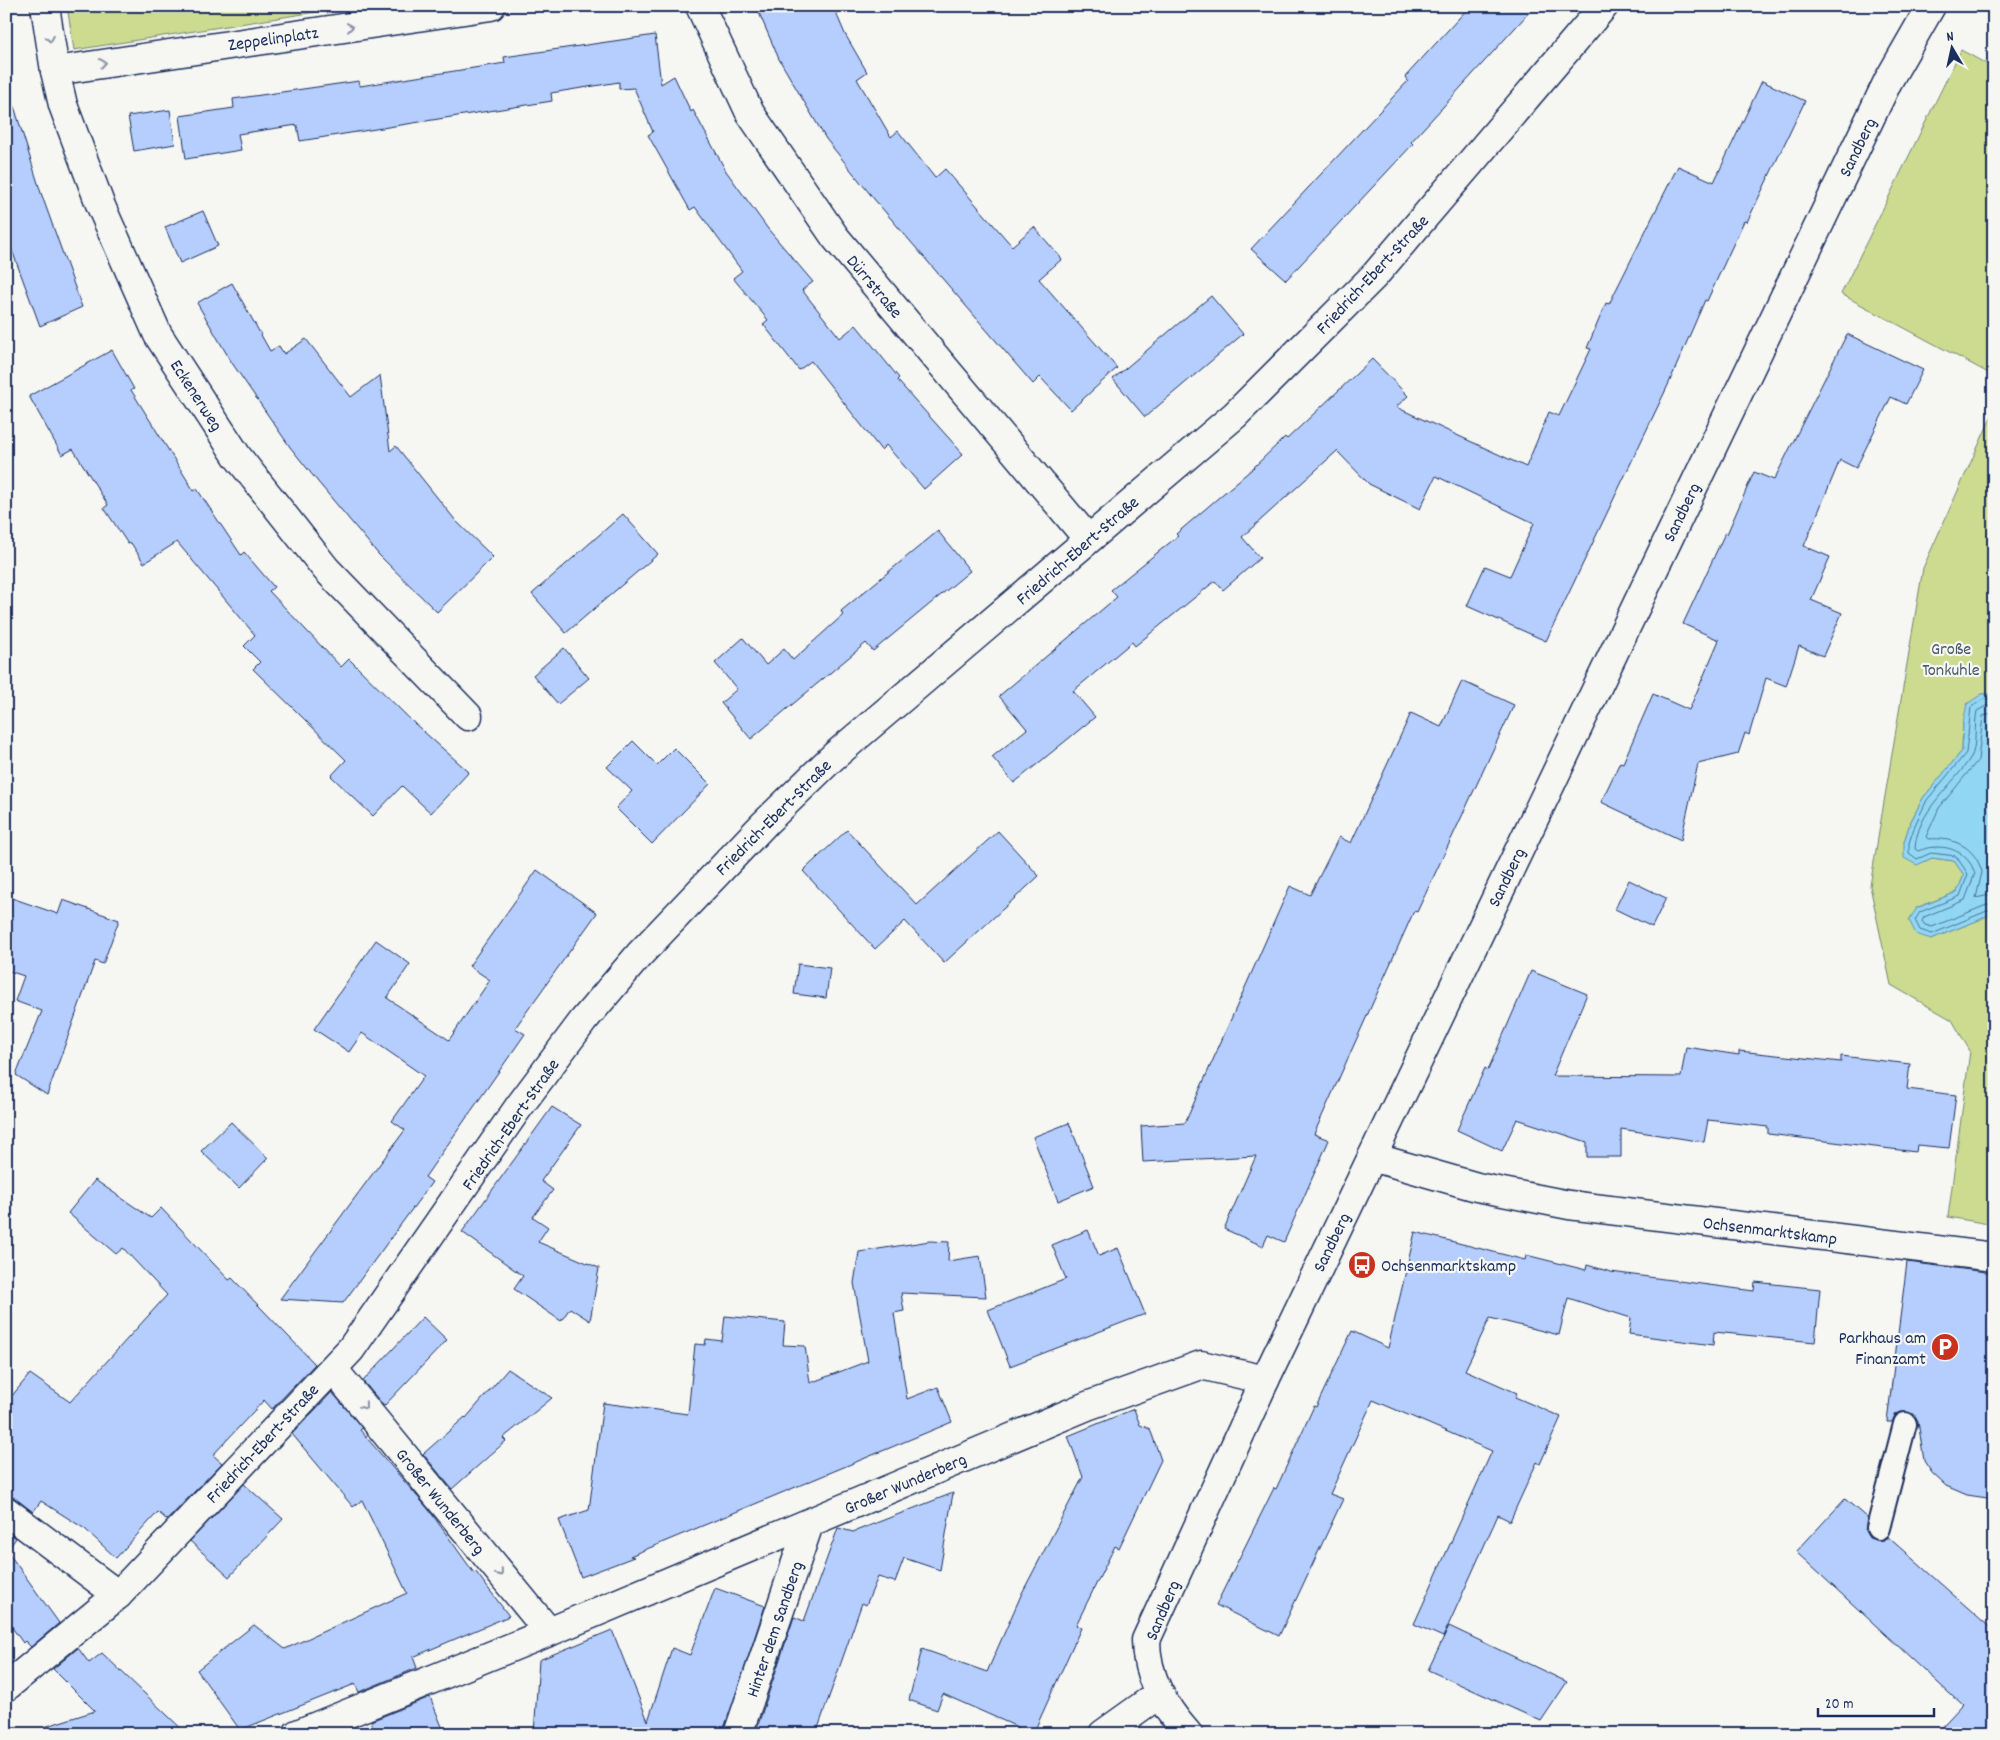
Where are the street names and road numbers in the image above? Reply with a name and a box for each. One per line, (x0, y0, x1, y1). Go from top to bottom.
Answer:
street label: Zeppelinplatz (227, 22, 320, 59)
street label: Sandberg (1834, 114, 1884, 182)
street label: Friedrich-Ebert-Straße (1312, 210, 1436, 341)
street label: Dürrstraße (839, 250, 907, 325)
street label: Eckenerweg (162, 356, 228, 437)
street label: Sandberg (1658, 479, 1708, 547)
street label: Friedrich-Ebert-Straße (1012, 491, 1146, 612)
street label: Friedrich-Ebert-Straße (711, 755, 839, 883)
street label: Sandberg (1483, 844, 1533, 912)
street label: Friedrich-Ebert-Straße (457, 1055, 567, 1196)
street label: Sandberg (1308, 1209, 1358, 1277)
street label: Ochsenmarktskamp (1701, 1212, 1838, 1253)
street label: Friedrich-Ebert-Straße (202, 1379, 326, 1510)
street label: Großer Wunderberg (388, 1444, 490, 1561)
street label: Großer Wunderberg (841, 1448, 971, 1522)
street label: Hinter dem Sandberg (741, 1558, 811, 1701)
street label: Sandberg (1140, 1577, 1188, 1645)

